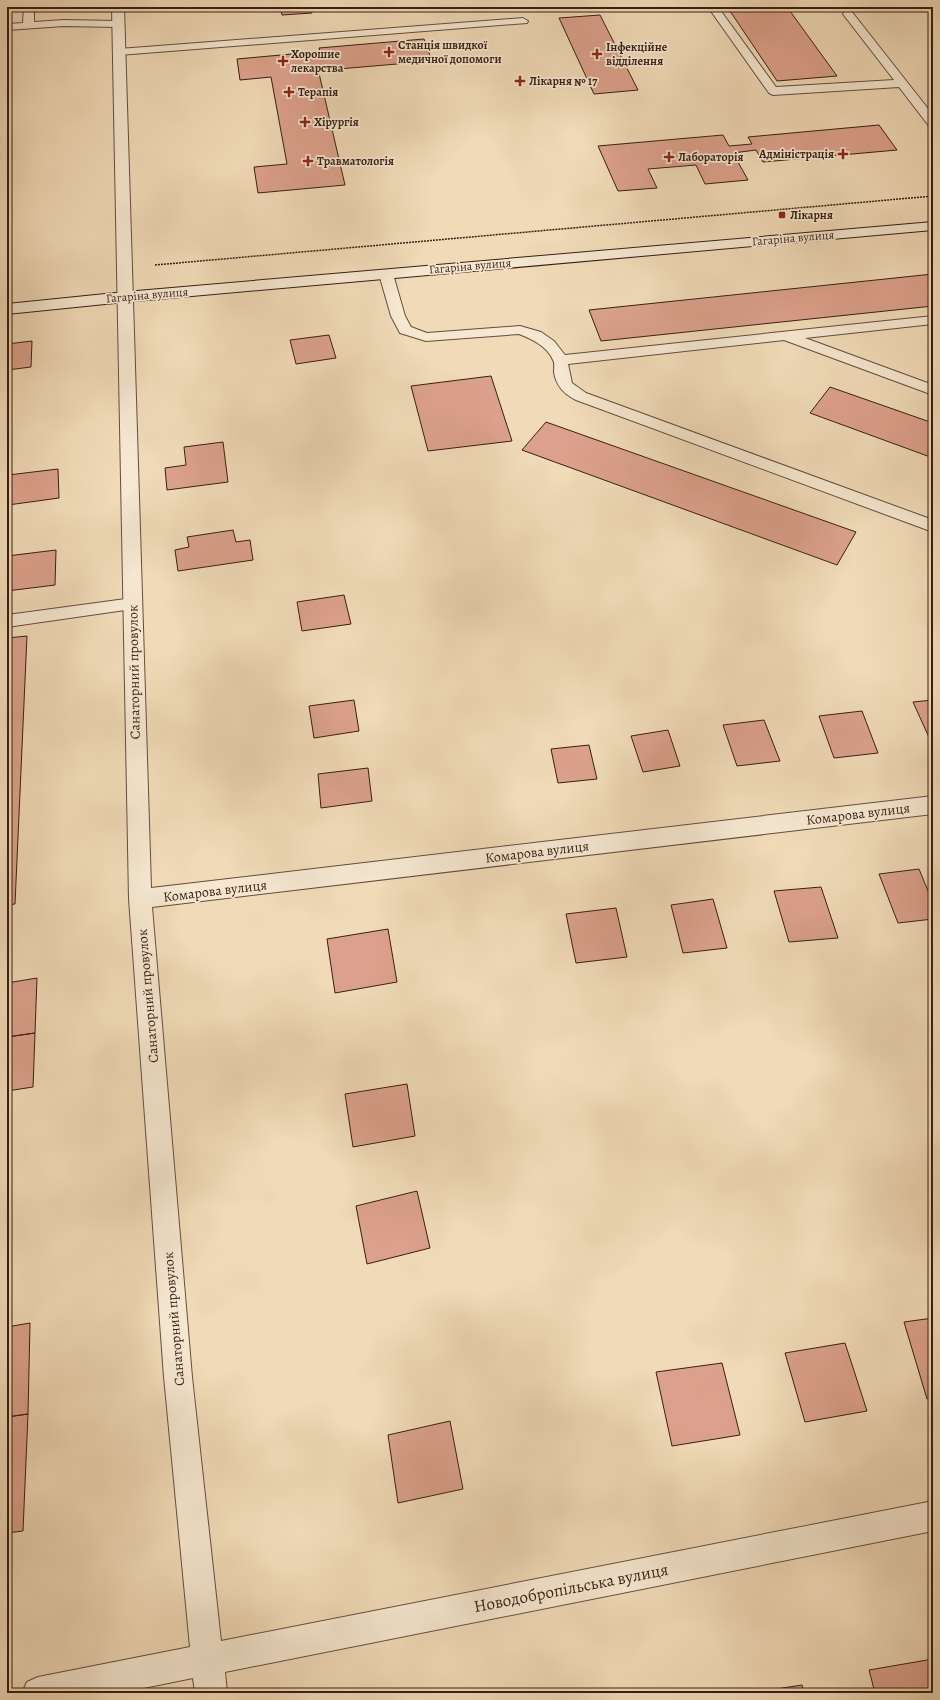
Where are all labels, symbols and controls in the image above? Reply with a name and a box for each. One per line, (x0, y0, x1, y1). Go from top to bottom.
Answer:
place label: Станція швидкої медичної допомоги (398, 37, 502, 67)
place label: Інфекційне відділення (606, 39, 668, 69)
place label: Хорошие лекарства (290, 46, 344, 76)
marker: Станція швидкої медичної допомоги (383, 46, 395, 58)
marker: Інфекційне відділення (591, 48, 603, 60)
marker: Хорошие лекарства (278, 56, 288, 66)
place label: Лікарня № 17 (529, 73, 598, 89)
marker: Лікарня № 17 (514, 75, 526, 87)
place label: Терапія (298, 84, 338, 100)
marker: Терапія (283, 86, 295, 98)
place label: Хірургія (314, 114, 359, 130)
marker: Хірургія (299, 116, 311, 128)
place label: Адміністрація (758, 146, 834, 162)
marker: Адміністрація (837, 148, 849, 160)
place label: Лабораторія (678, 149, 744, 165)
marker: Лабораторія (663, 151, 675, 163)
place label: Травматологія (317, 153, 394, 169)
marker: Травматологія (302, 155, 314, 167)
place label: Лікарня (790, 207, 833, 223)
marker: Лікарня (777, 210, 787, 220)
street label: Гагаріна вулиця (751, 226, 835, 250)
street label: Гагаріна вулиця (428, 254, 512, 278)
street label: Гагаріна вулиця (105, 283, 189, 307)
street label: Санаторний провулок (123, 605, 145, 739)
street label: Комарова вулиця (805, 798, 911, 830)
street label: Комарова вулиця (484, 836, 590, 868)
street label: Комарова вулиця (162, 875, 268, 907)
street label: Санаторний провулок (133, 928, 163, 1064)
street label: Санаторний провулок (159, 1251, 189, 1387)
street label: Новодобропільська вулиця (472, 1558, 670, 1618)

